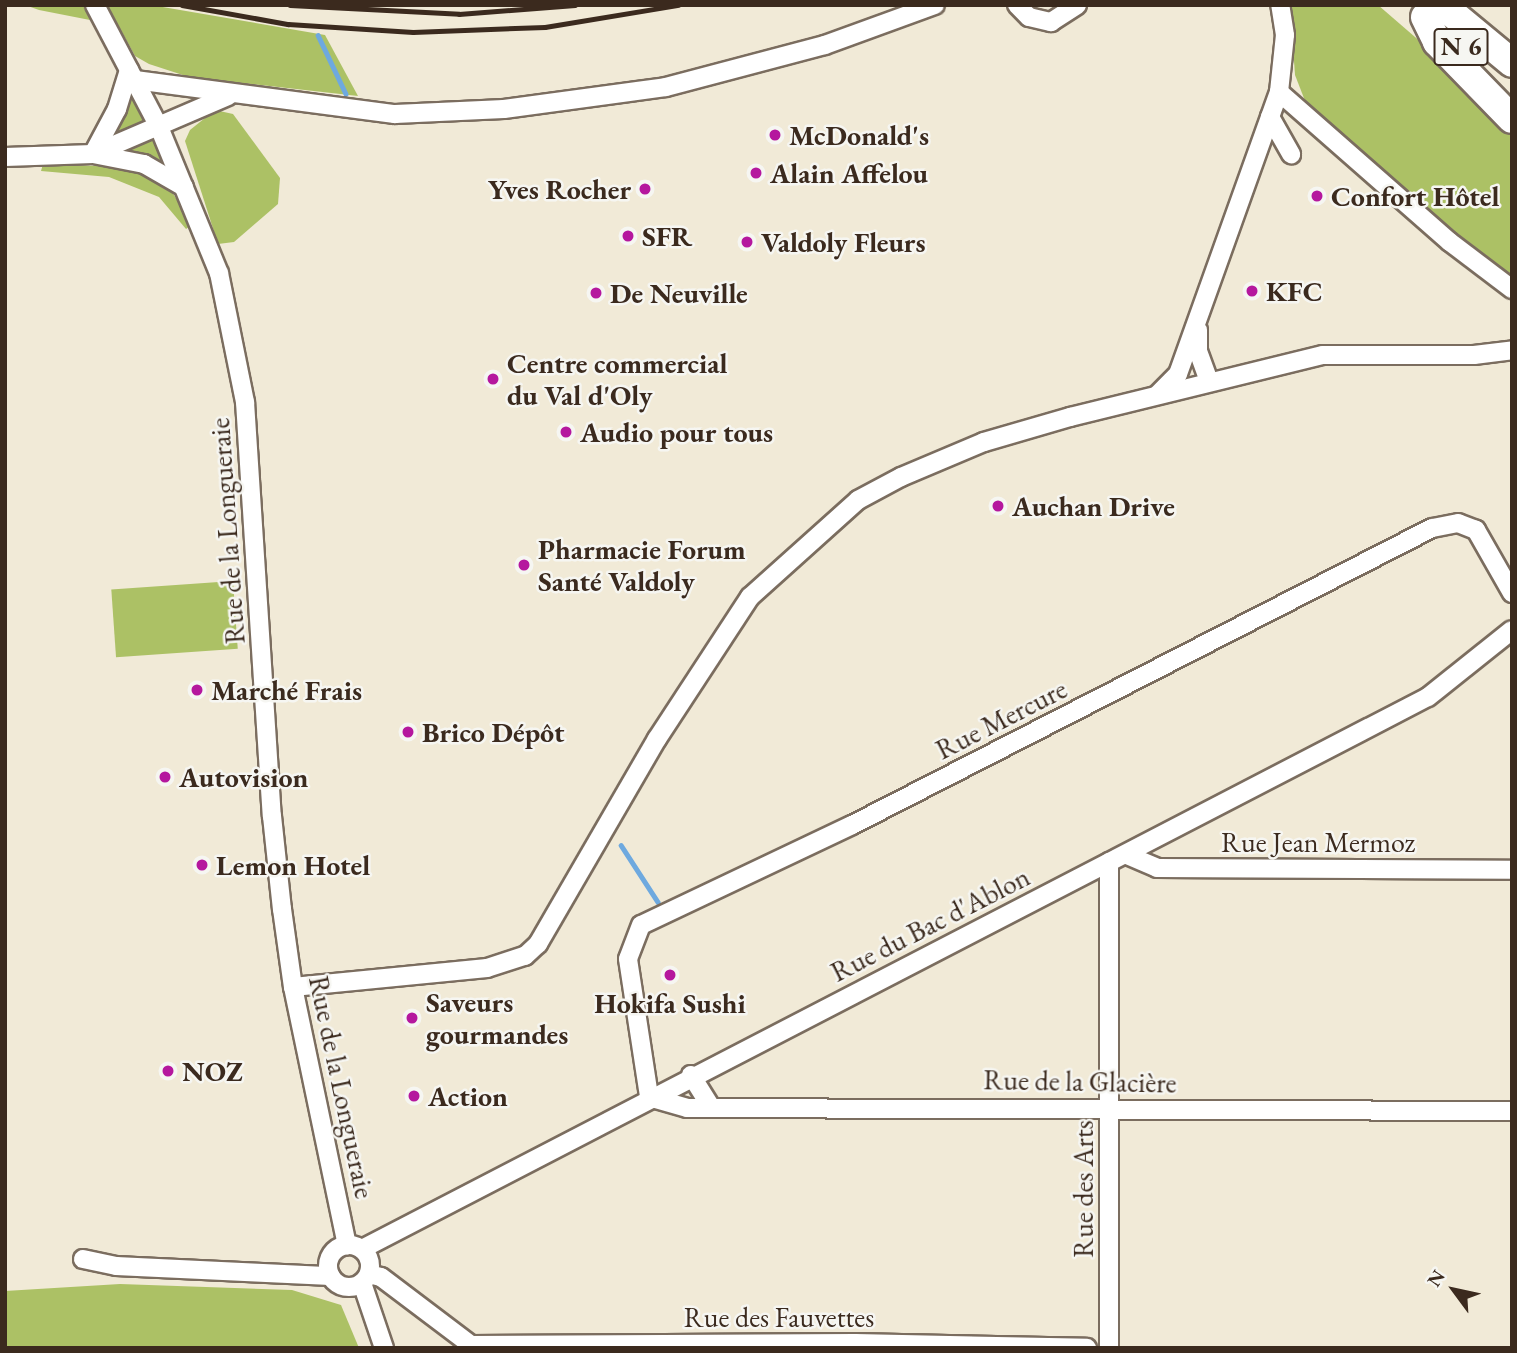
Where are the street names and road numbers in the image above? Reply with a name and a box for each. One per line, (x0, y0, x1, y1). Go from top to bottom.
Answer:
road number: N 6 (1433, 24, 1489, 70)
street label: Rue de la Longueraie (202, 417, 252, 645)
street label: Rue Mercure (930, 672, 1072, 766)
street label: Rue Jean Mermoz (1221, 825, 1415, 859)
street label: Rue du Bac d'Ablon (825, 859, 1035, 989)
street label: Rue de la Longueraie (302, 973, 382, 1201)
street label: Rue de la Glacière (983, 1063, 1177, 1099)
street label: Rue des Arts (1066, 1120, 1100, 1258)
street label: Rue des Fauvettes (684, 1300, 874, 1334)

